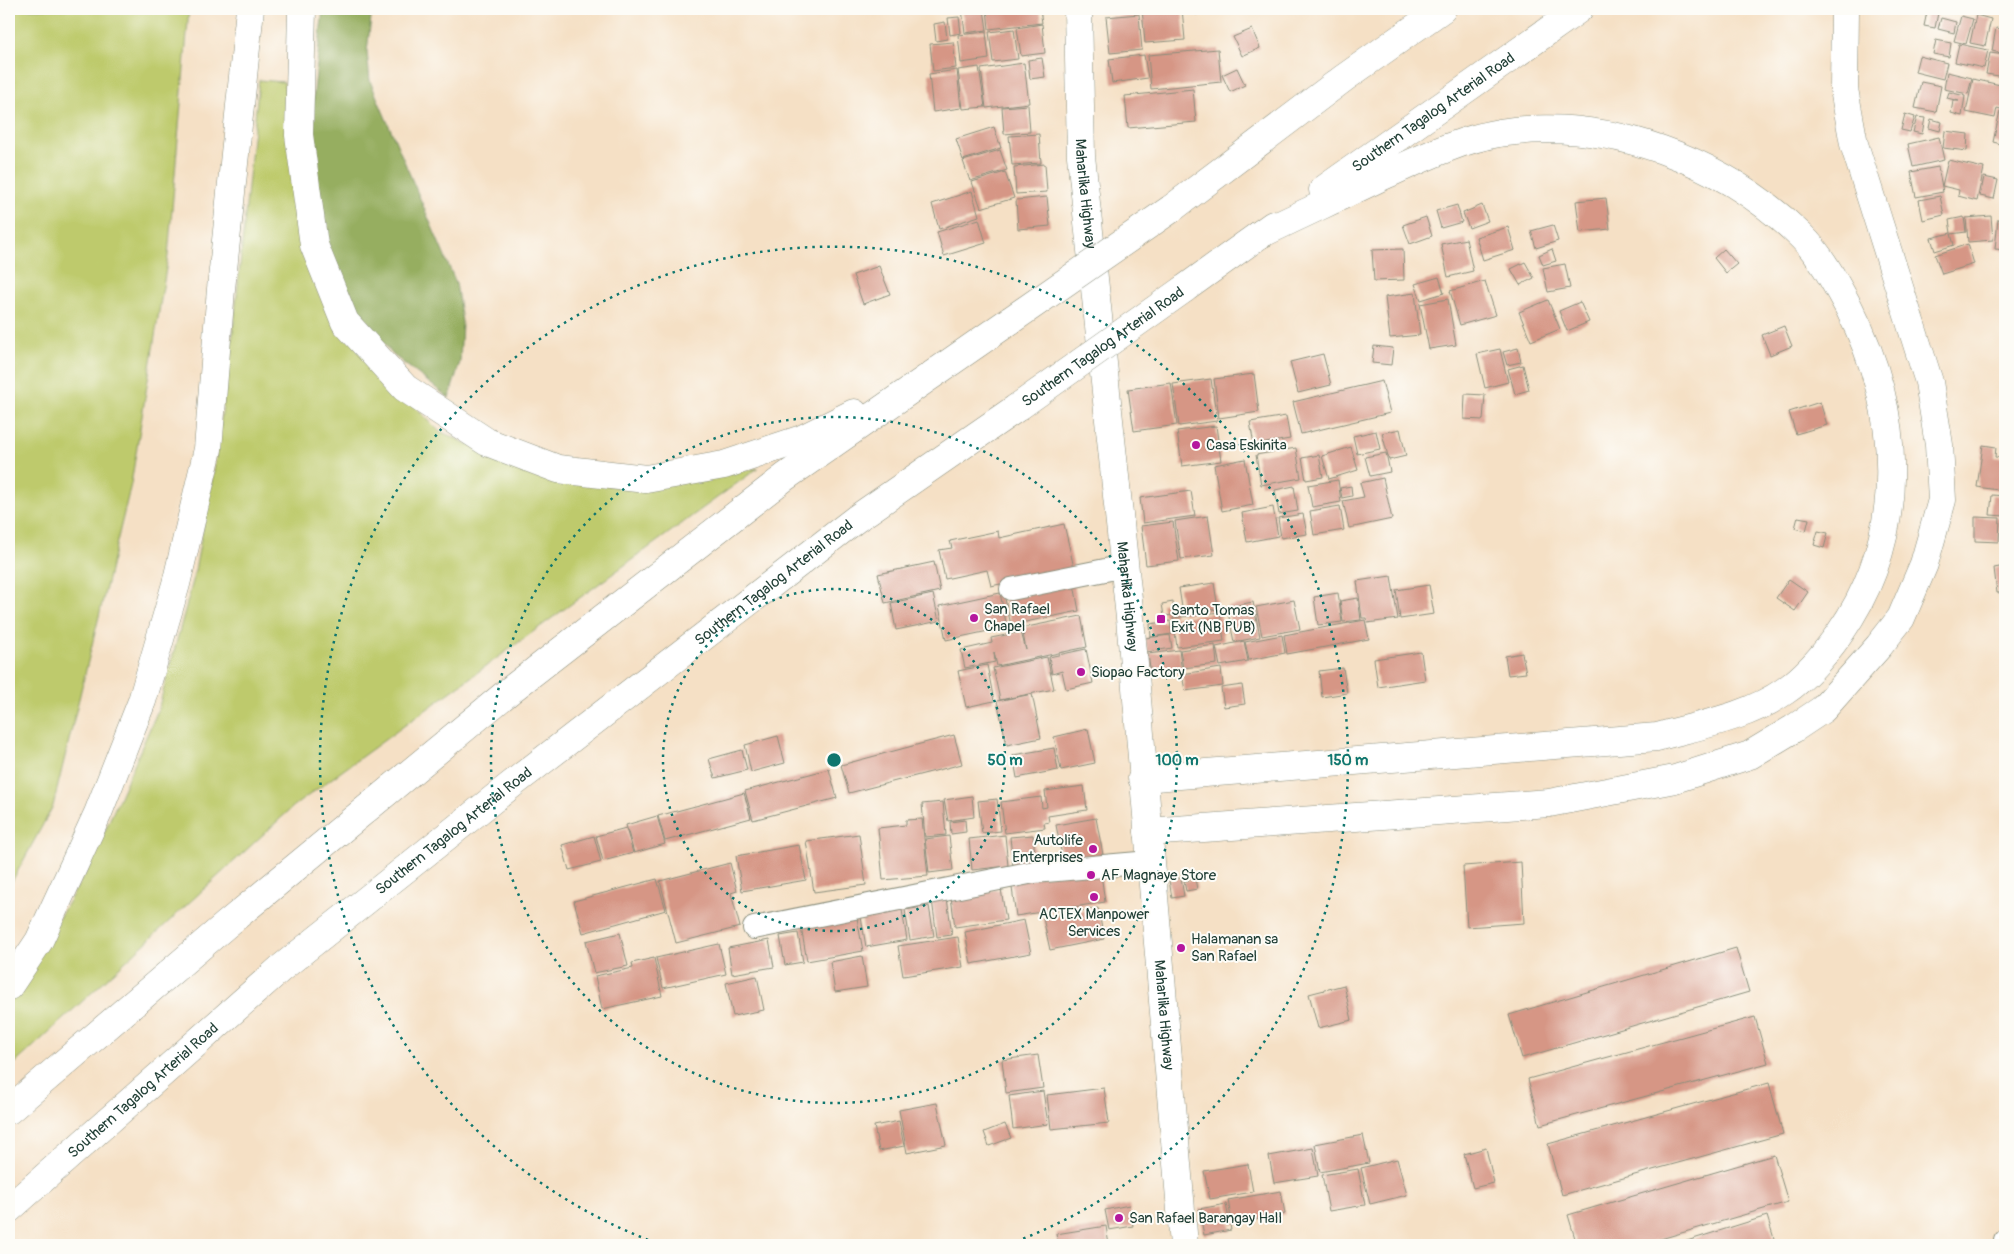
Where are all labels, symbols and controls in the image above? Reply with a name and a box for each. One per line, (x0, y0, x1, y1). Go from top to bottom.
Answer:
street label: Southern Tagalog Arterial Road (1348, 48, 1518, 176)
street label: Maharlika Highway (1071, 139, 1100, 250)
street label: Southern Tagalog Arterial Road (1018, 283, 1188, 411)
place label: Casa Eskinita (1206, 436, 1287, 455)
marker: Casa Eskinita (1190, 439, 1202, 451)
street label: Southern Tagalog Arterial Road (691, 515, 857, 650)
street label: Maharlika Highway (1112, 541, 1142, 653)
place label: San Rafael Chapel (984, 600, 1050, 636)
place label: Santo Tomas Exit (NB PUB) (1171, 601, 1256, 637)
marker: San Rafael Chapel (968, 612, 980, 624)
marker: Santo Tomas Exit (NB PUB) (1155, 613, 1167, 625)
place label: Siopao Factory (1091, 663, 1185, 682)
marker: Siopao Factory (1075, 666, 1087, 678)
centre of rings (825, 751, 843, 769)
text: 50 m (988, 751, 1022, 770)
text: 100 m (1156, 751, 1198, 770)
text: 150 m (1328, 751, 1368, 770)
street label: Southern Tagalog Arterial Road (372, 763, 536, 899)
place label: Autolife Enterprises (1012, 831, 1084, 867)
marker: Autolife Enterprises (1087, 843, 1099, 855)
place label: AF Magnaye Store (1101, 866, 1217, 885)
marker: AF Magnaye Store (1085, 869, 1097, 881)
marker: ACTEX Manpower Services (1088, 891, 1100, 903)
place label: ACTEX Manpower Services (1039, 905, 1150, 941)
place label: Halamanan sa San Rafael (1191, 930, 1278, 966)
marker: Halamanan sa San Rafael (1175, 942, 1187, 954)
street label: Maharlika Highway (1150, 959, 1178, 1071)
street label: Southern Tagalog Arterial Road (64, 1019, 222, 1162)
place label: San Rafael Barangay Hall (1129, 1209, 1282, 1228)
marker: San Rafael Barangay Hall (1113, 1212, 1125, 1224)

